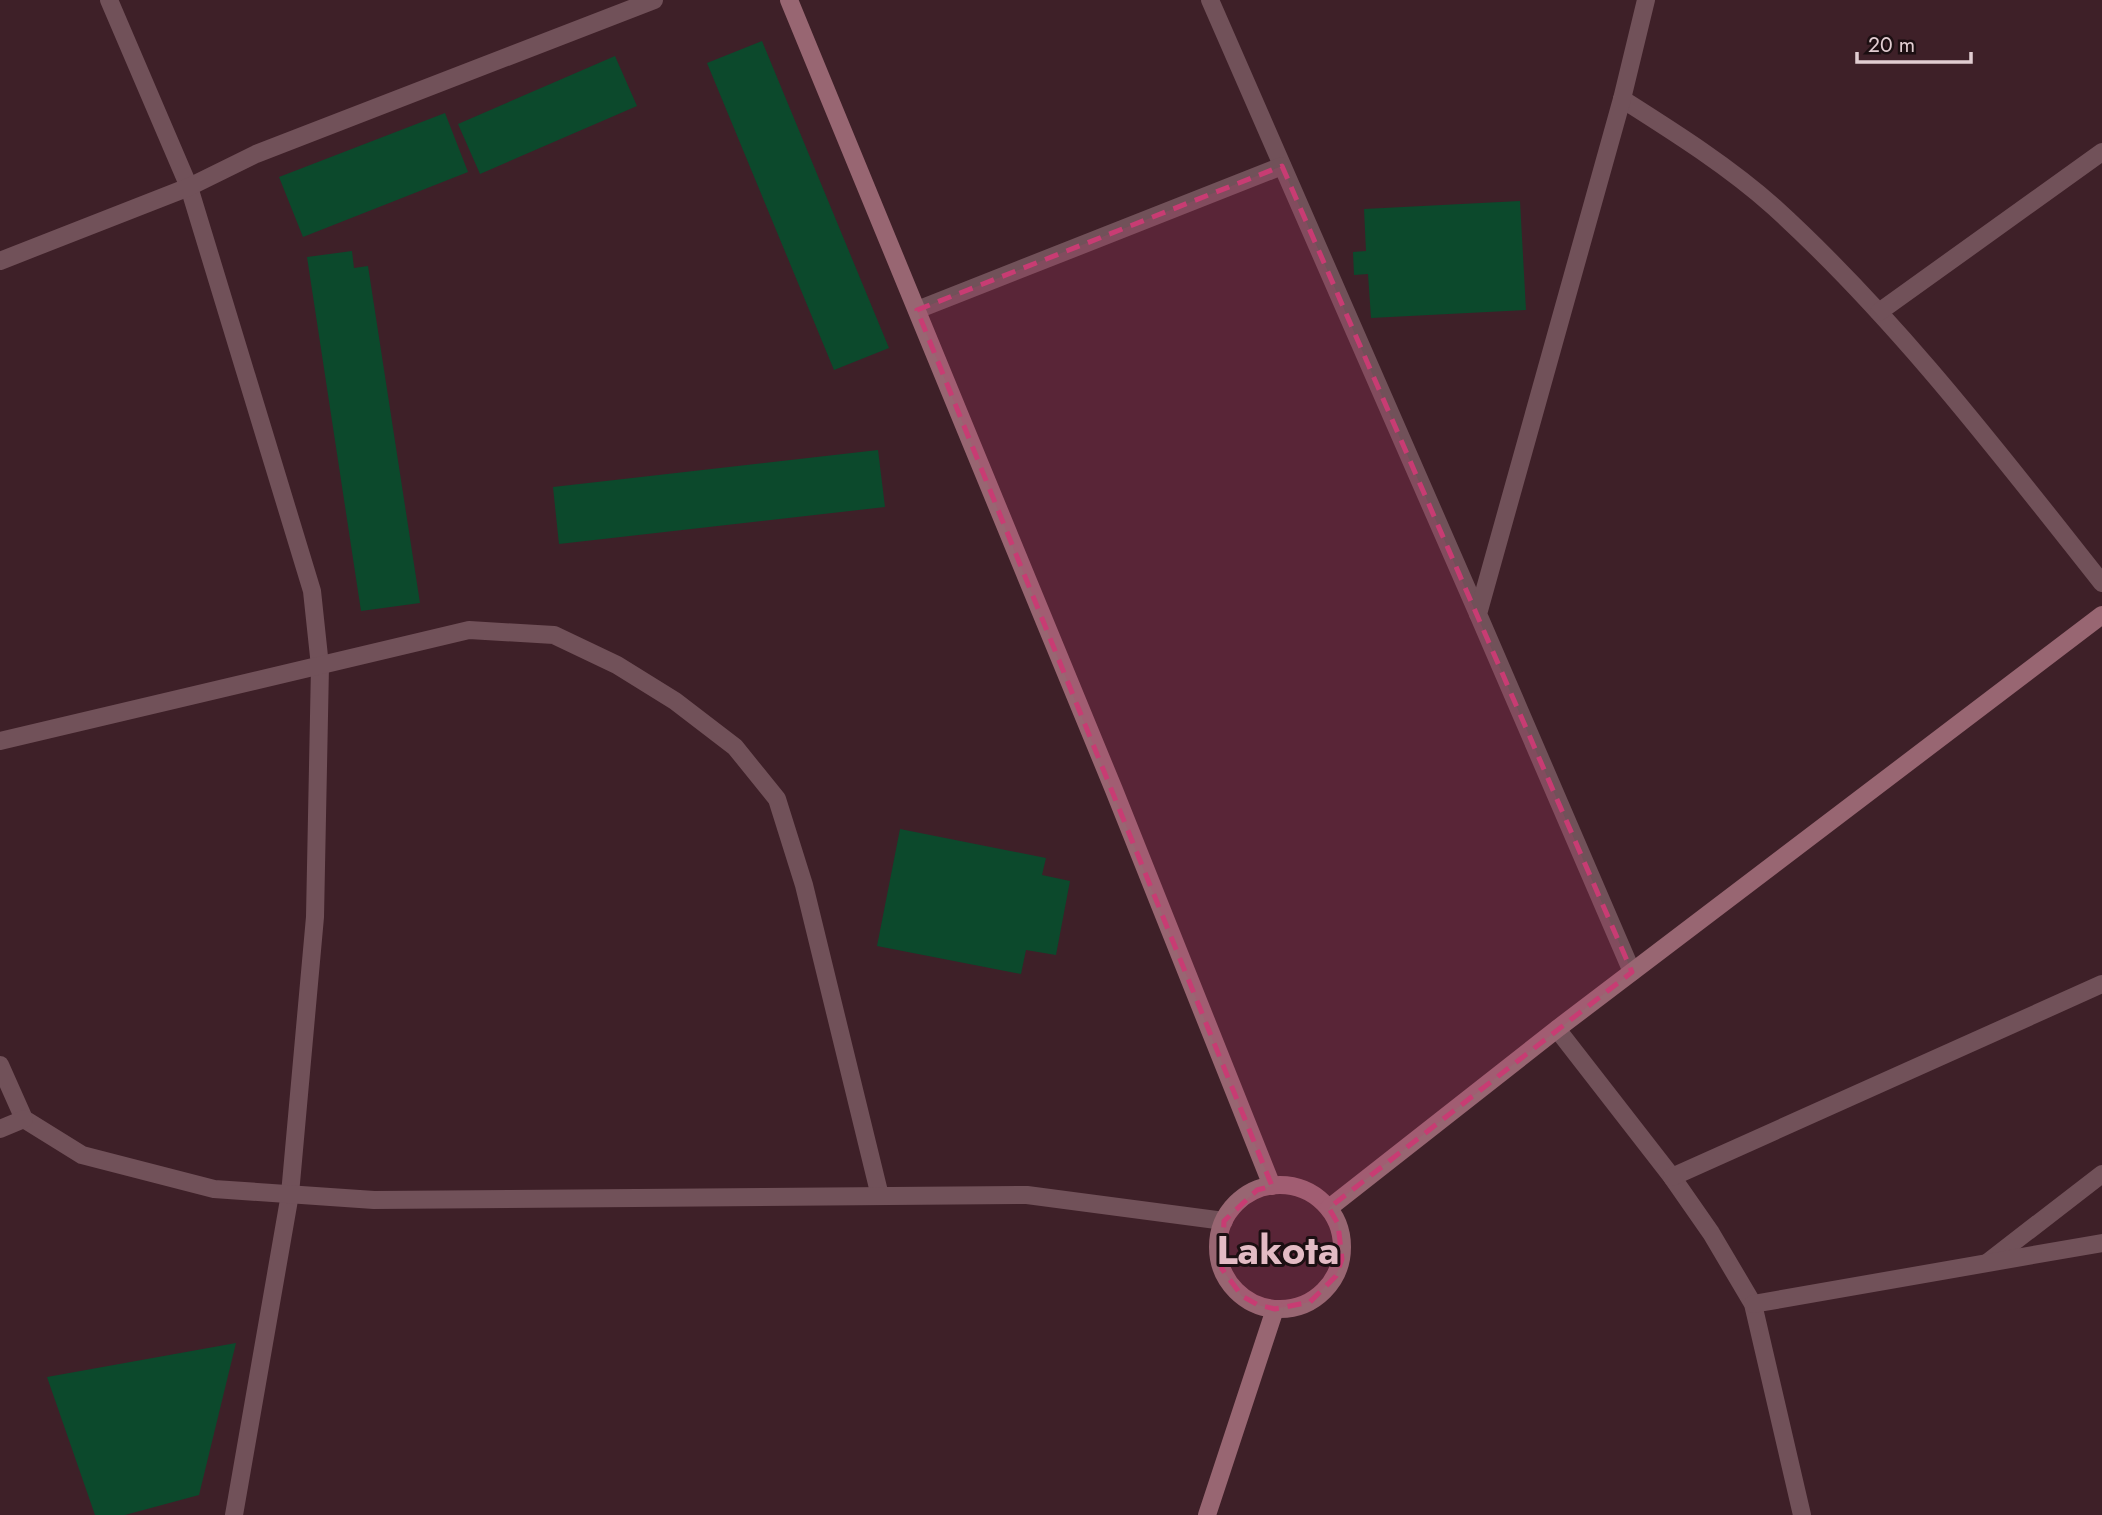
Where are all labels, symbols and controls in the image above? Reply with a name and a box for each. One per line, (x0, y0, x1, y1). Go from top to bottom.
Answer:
scale bar (1857, 21, 1971, 65)
text: 20 m (1868, 30, 1915, 60)
district label: Lakota (1216, 1221, 1340, 1279)

